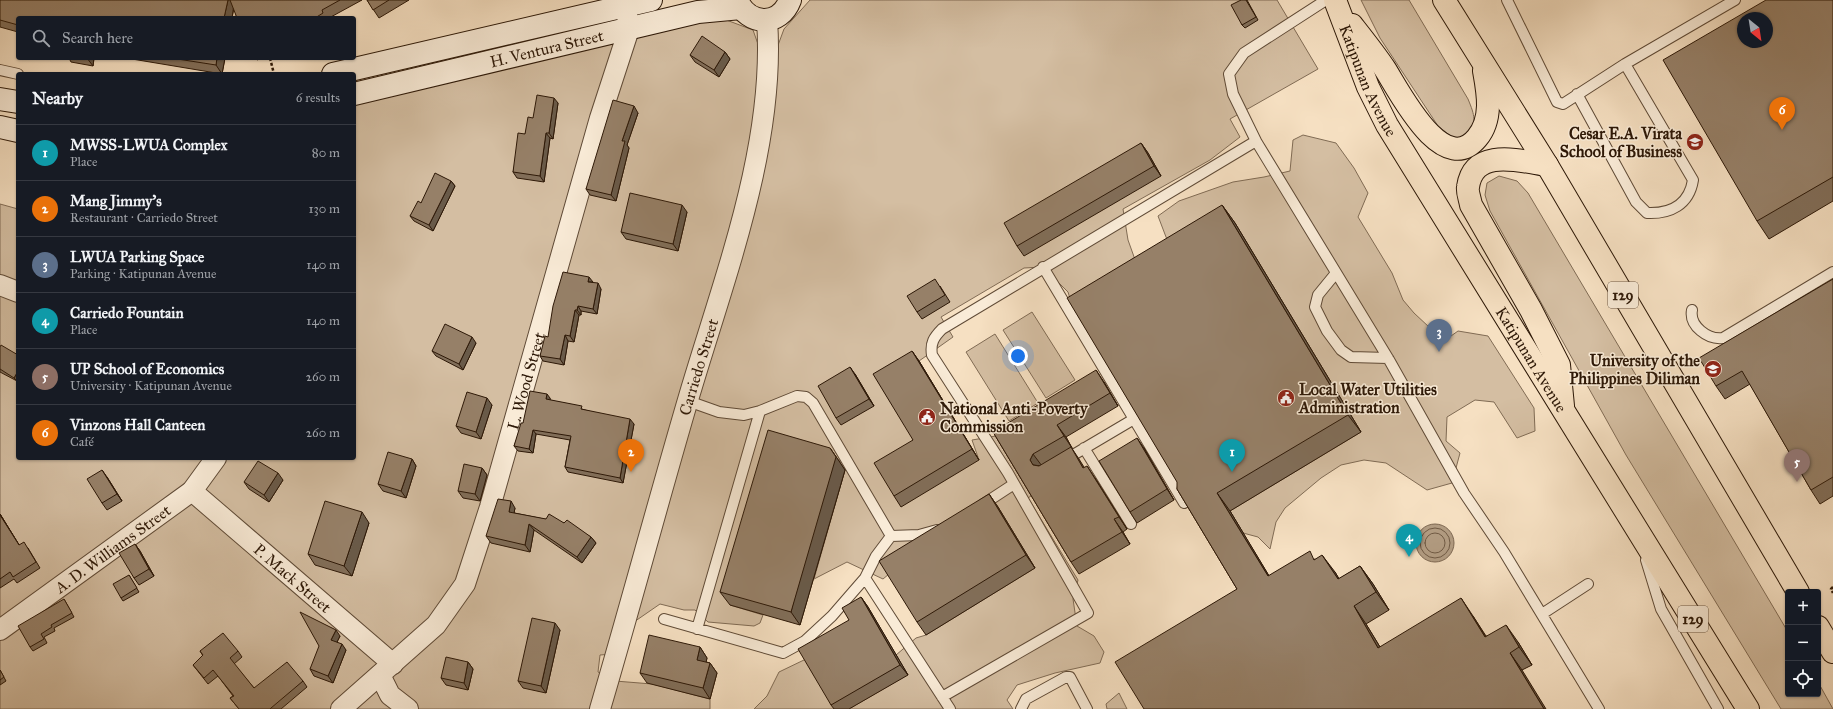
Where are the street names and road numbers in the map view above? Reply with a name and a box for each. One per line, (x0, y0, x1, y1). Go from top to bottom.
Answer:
street label: Katipunan Avenue (1335, 22, 1401, 140)
street label: H. Ventura Street (488, 26, 606, 71)
road number: 129 (1608, 282, 1638, 308)
street label: Katipunan Avenue (1492, 303, 1571, 416)
street label: Carriedo Street (675, 316, 722, 418)
street label: L. Wood Street (503, 330, 549, 432)
street label: A. D. Williams Street (50, 500, 175, 598)
street label: P. Mack Street (250, 540, 335, 617)
road number: 129 (1678, 606, 1708, 632)

